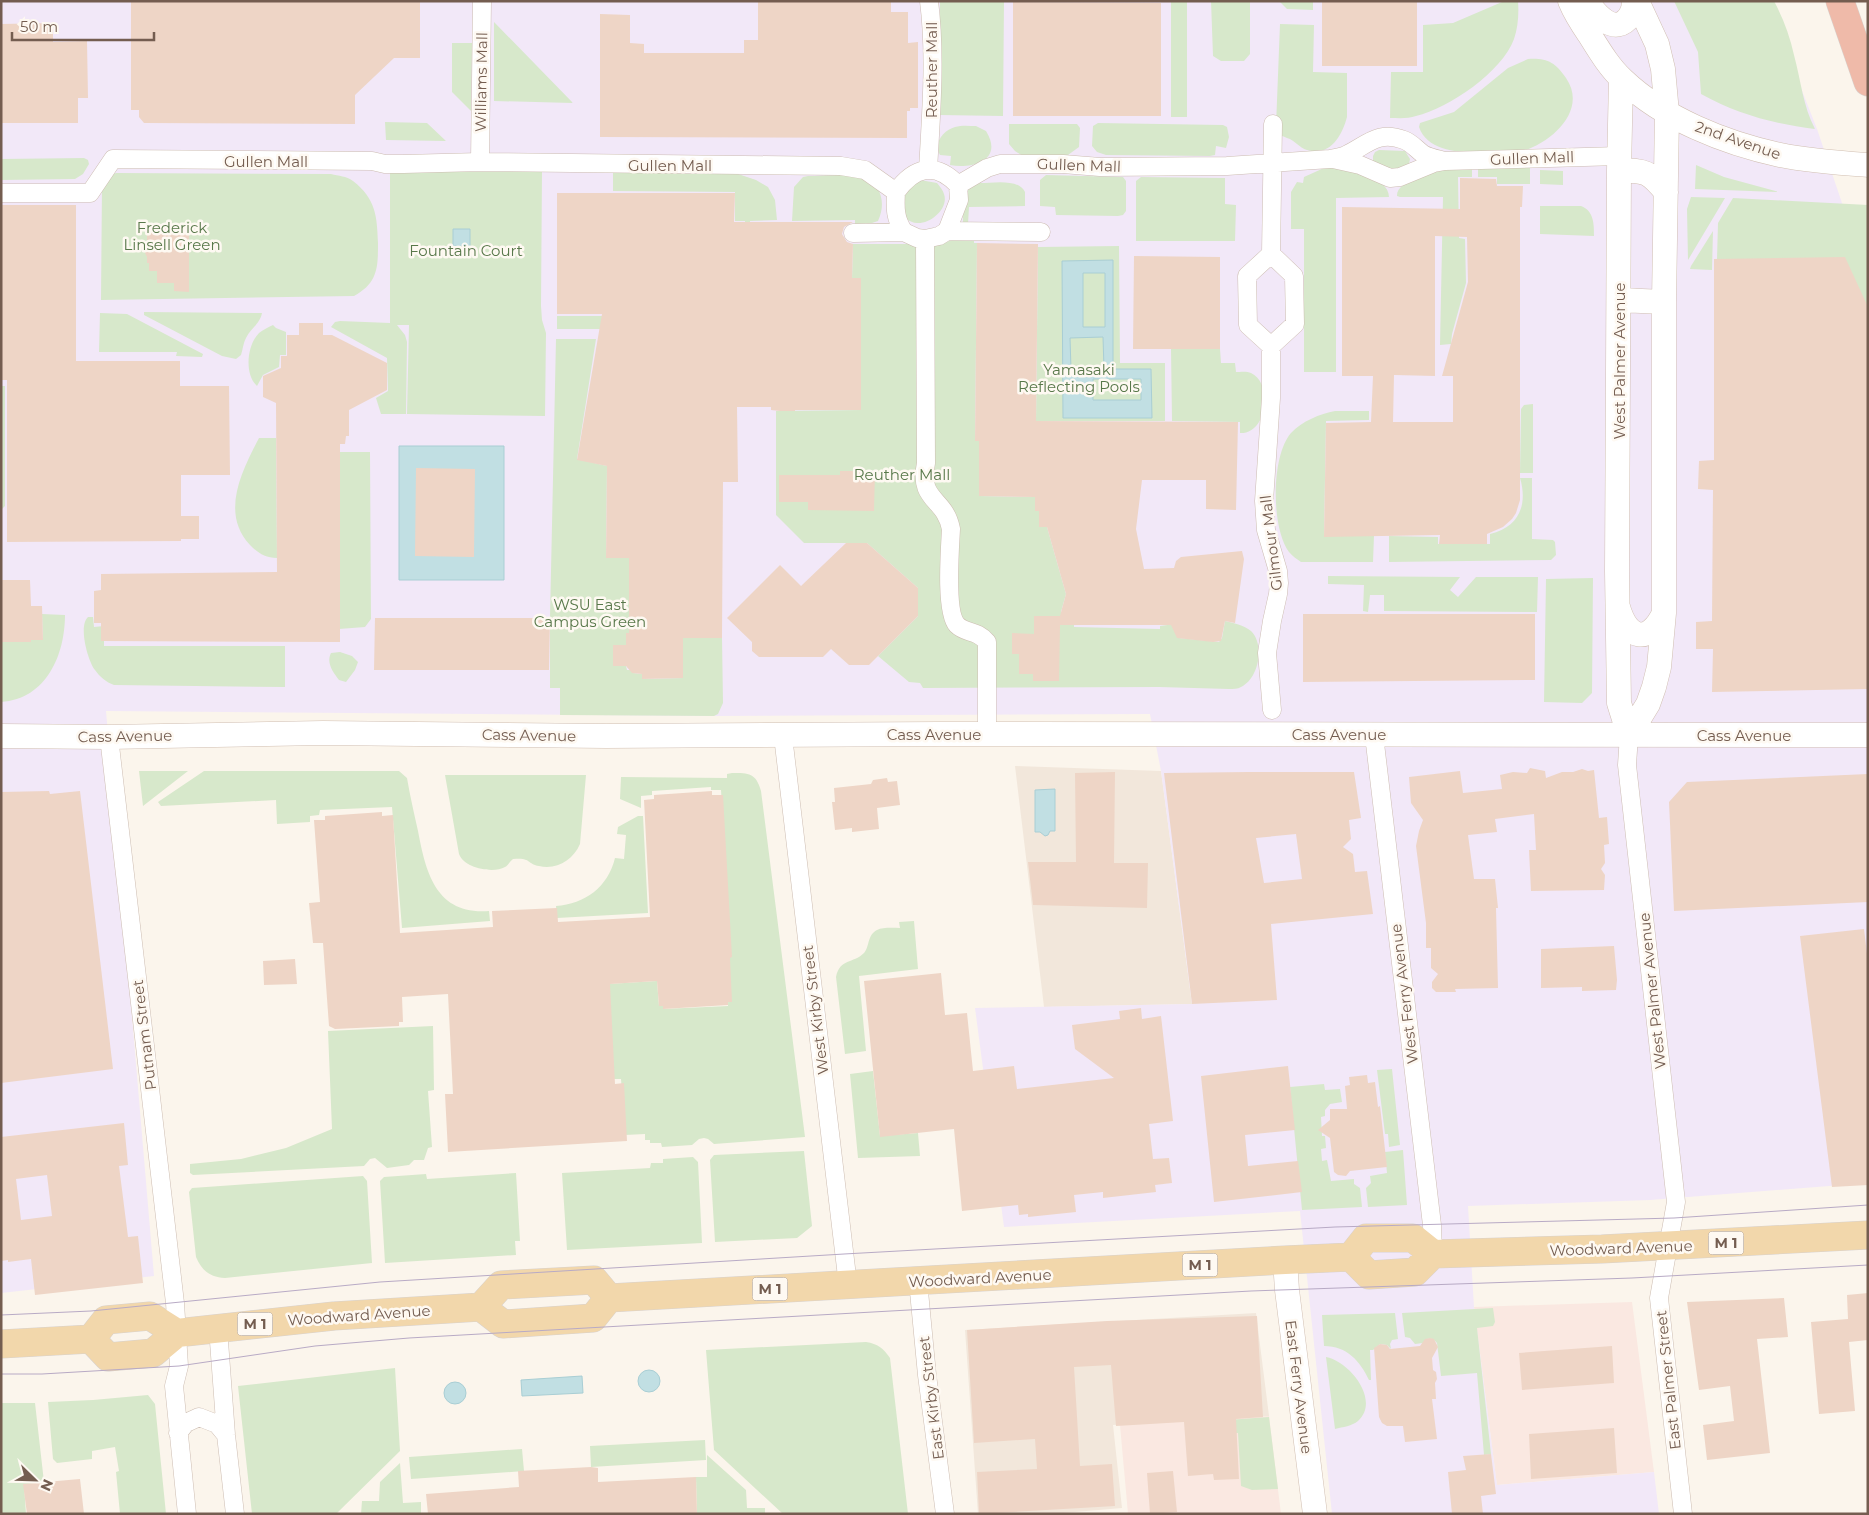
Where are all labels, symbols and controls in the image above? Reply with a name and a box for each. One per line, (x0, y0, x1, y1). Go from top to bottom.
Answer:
scale bar (12, 10, 155, 42)
text: 50 m (20, 17, 58, 36)
street label: Reuther Mall (922, 22, 941, 118)
street label: Williams Mall (471, 32, 491, 132)
street label: 2nd Avenue (1693, 116, 1783, 164)
street label: Gullen Mall (1490, 147, 1574, 169)
street label: Gullen Mall (224, 152, 308, 171)
street label: Gullen Mall (1037, 154, 1121, 176)
street label: Gullen Mall (628, 156, 712, 175)
park label: Frederick Linsell Green (123, 218, 221, 254)
park label: Fountain Court (409, 241, 523, 260)
street label: West Palmer Avenue (1610, 282, 1629, 440)
park label: Yamasaki Reflecting Pools (1018, 360, 1140, 396)
park label: Reuther Mall (854, 465, 950, 484)
street label: Gilmour Mall (1256, 494, 1286, 592)
park label: WSU East Campus Green (534, 595, 646, 631)
street label: Cass Avenue (482, 725, 576, 745)
street label: Cass Avenue (887, 725, 981, 744)
street label: Cass Avenue (1292, 725, 1386, 744)
street label: Cass Avenue (78, 726, 172, 746)
street label: Cass Avenue (1697, 726, 1791, 745)
street label: West Palmer Avenue (1634, 912, 1670, 1070)
street label: West Ferry Avenue (1386, 923, 1422, 1065)
street label: West Kirby Street (798, 944, 832, 1076)
street label: Putnam Street (128, 979, 160, 1091)
road number: M 1 (1708, 1232, 1744, 1254)
street label: Woodward Avenue (1549, 1236, 1693, 1260)
road number: M 1 (1182, 1254, 1218, 1276)
street label: Woodward Avenue (908, 1265, 1052, 1291)
road number: M 1 (752, 1278, 788, 1300)
street label: Woodward Avenue (287, 1301, 431, 1329)
street label: East Palmer Street (1651, 1309, 1685, 1451)
road number: M 1 (238, 1312, 272, 1336)
street label: East Ferry Avenue (1281, 1319, 1317, 1455)
street label: East Kirby Street (914, 1335, 948, 1461)
north arrow (10, 1455, 60, 1505)
text: N (36, 1476, 57, 1494)

